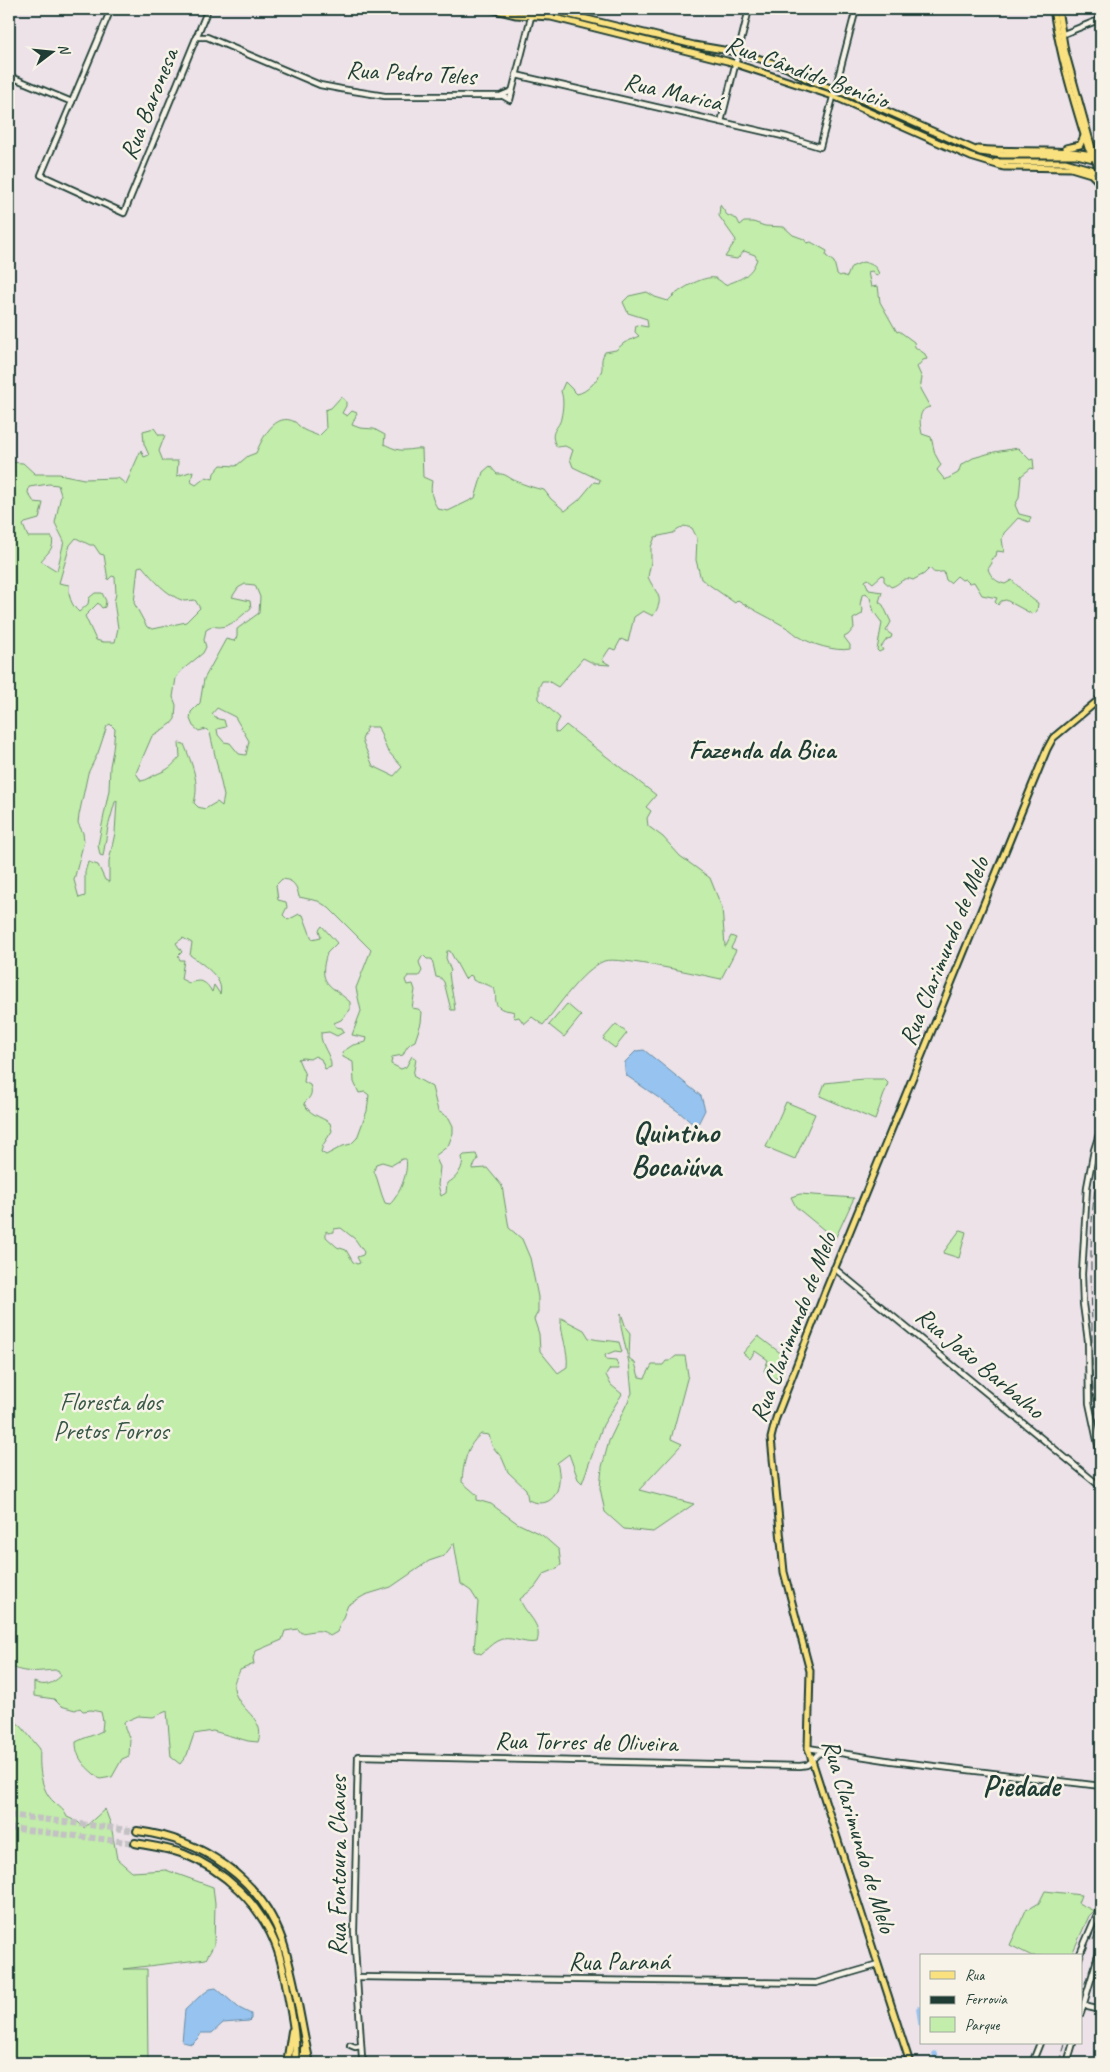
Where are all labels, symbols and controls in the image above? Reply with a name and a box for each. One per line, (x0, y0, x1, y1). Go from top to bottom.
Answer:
north arrow (28, 28, 78, 78)
street label: Rua Cândido Benício (721, 28, 896, 117)
street label: Rua Baronesa (112, 41, 187, 164)
text: N (55, 42, 74, 57)
street label: Rua Pedro Teles (345, 54, 479, 93)
street label: Rua Maricá (621, 65, 727, 119)
district label: Fazenda da Bica (689, 733, 837, 766)
street label: Rua Clarimundo de Melo (892, 851, 997, 1050)
district label: Quintino Bocaiúva (631, 1113, 723, 1185)
street label: Rua Clarimundo de Melo (742, 1227, 844, 1426)
street label: Rua João Barbalho (909, 1300, 1052, 1427)
park label: Floresta dos Pretos Forros (53, 1386, 171, 1447)
street label: Rua Torres de Oliveira (495, 1724, 680, 1760)
street label: Rua Clarimundo de Melo (814, 1735, 904, 1938)
district label: Piedade (983, 1767, 1062, 1805)
street label: Rua Fontoura Chaves (322, 1774, 354, 1956)
street label: Rua Paraná (569, 1946, 671, 1978)
legend (920, 1954, 1082, 2044)
text: Rua (965, 1966, 985, 1985)
text: Ferrovia (965, 1990, 1008, 2009)
text: Parque (965, 2016, 1001, 2035)

